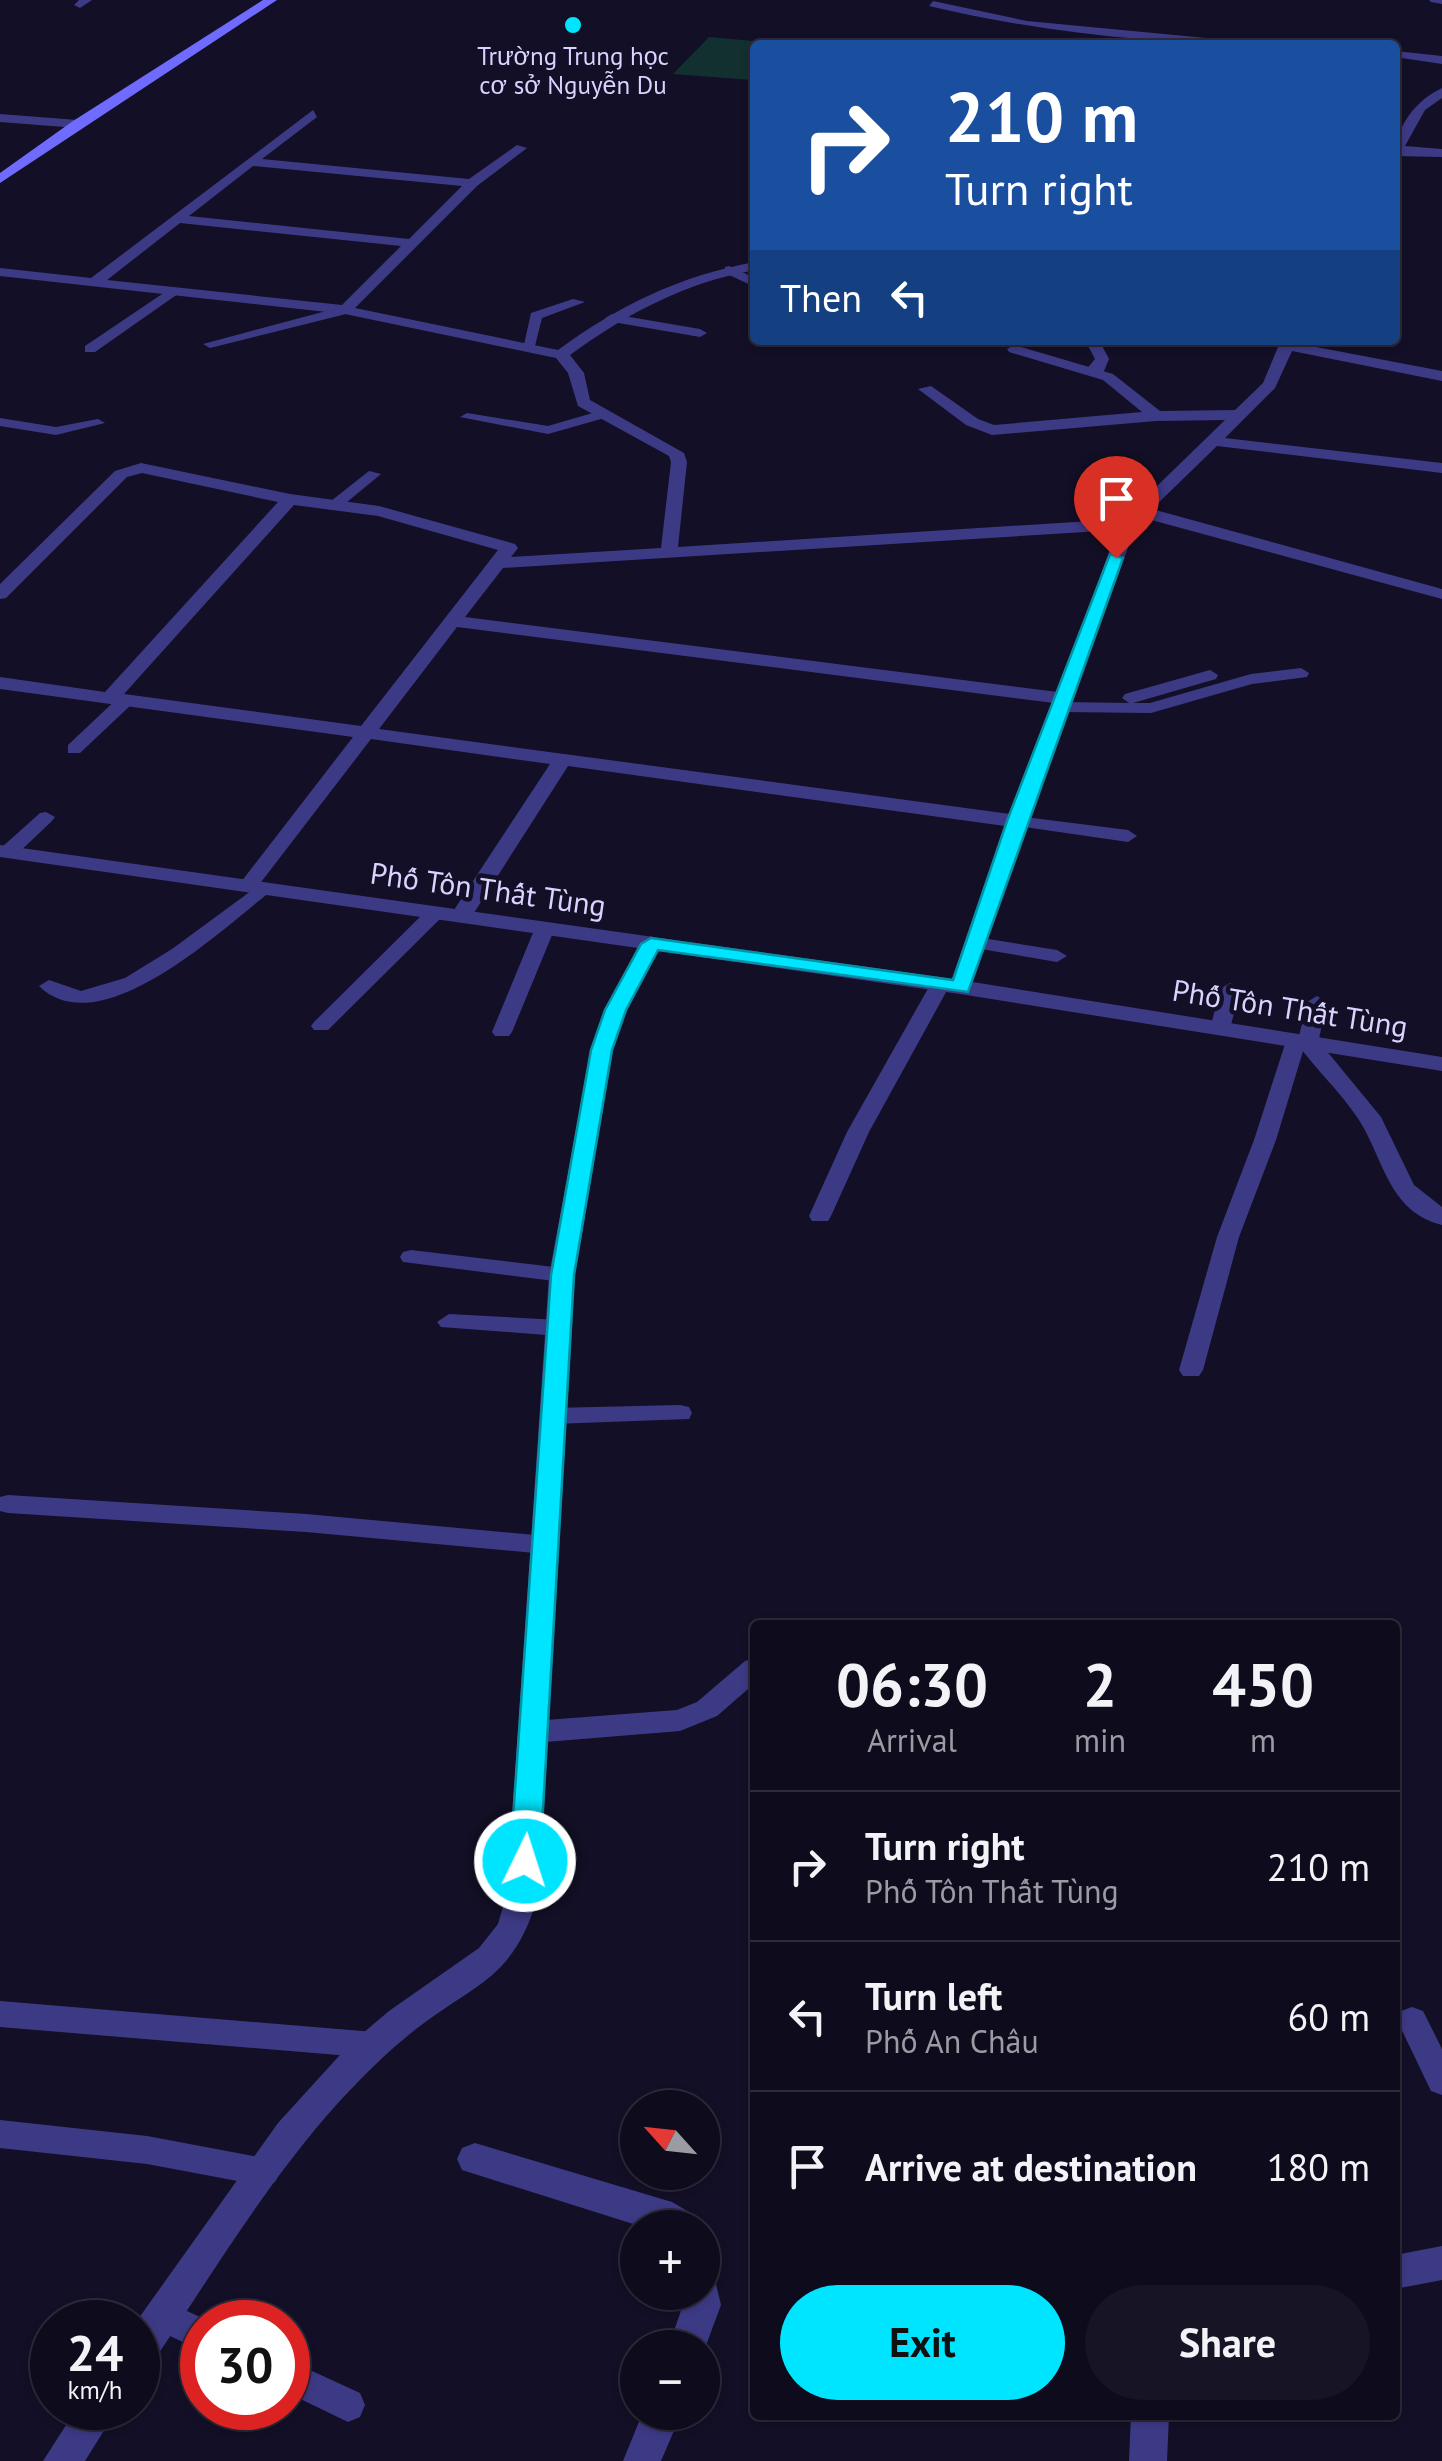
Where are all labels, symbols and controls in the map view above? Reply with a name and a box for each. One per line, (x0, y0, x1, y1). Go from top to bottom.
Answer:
marker: Trường Trung học cơ sở Nguyễn Du (562, 14, 584, 36)
place label: Trường Trung học cơ sở Nguyễn Du (477, 40, 669, 101)
text: 210 m (945, 71, 1138, 161)
icon: right (780, 80, 910, 210)
text: Turn right (945, 159, 1133, 217)
icon: left (882, 270, 937, 325)
text: Then (780, 273, 862, 322)
pin (1074, 456, 1159, 559)
icon: arrive (1089, 471, 1144, 526)
street label: Phố Tôn Thất Tùng (368, 853, 609, 924)
street label: Phố Tôn Thất Tùng (1170, 970, 1411, 1045)
text: 06:30 (836, 1645, 988, 1723)
text: 2 (1083, 1645, 1117, 1723)
text: 450 (1212, 1645, 1314, 1723)
text: Arrival (867, 1719, 957, 1761)
text: min (1074, 1719, 1126, 1761)
text: m (1250, 1719, 1276, 1761)
position arrow (473, 1809, 577, 1913)
text: Turn right (865, 1821, 1025, 1870)
icon: right (780, 1839, 835, 1894)
text: 210 m (1267, 1842, 1370, 1891)
text: Phố Tôn Thất Tùng (865, 1870, 1119, 1912)
text: Turn left (865, 1971, 1002, 2020)
icon: left (780, 1989, 835, 2044)
text: 60 m (1288, 1992, 1370, 2041)
text: Phố An Châu (865, 2020, 1039, 2062)
north arrow (620, 2090, 720, 2190)
map controls (620, 2090, 720, 2430)
icon: arrive (780, 2139, 835, 2194)
text: Arrive at destination (865, 2142, 1197, 2191)
text: 180 m (1267, 2142, 1370, 2191)
button: + (620, 2210, 720, 2310)
button: Exit (780, 2285, 1065, 2400)
button: Share (1085, 2285, 1370, 2400)
speed limit sign: 30 (180, 2300, 310, 2430)
text: 24 (67, 2320, 123, 2385)
button: − (620, 2330, 720, 2430)
text: km/h (68, 2374, 122, 2406)

